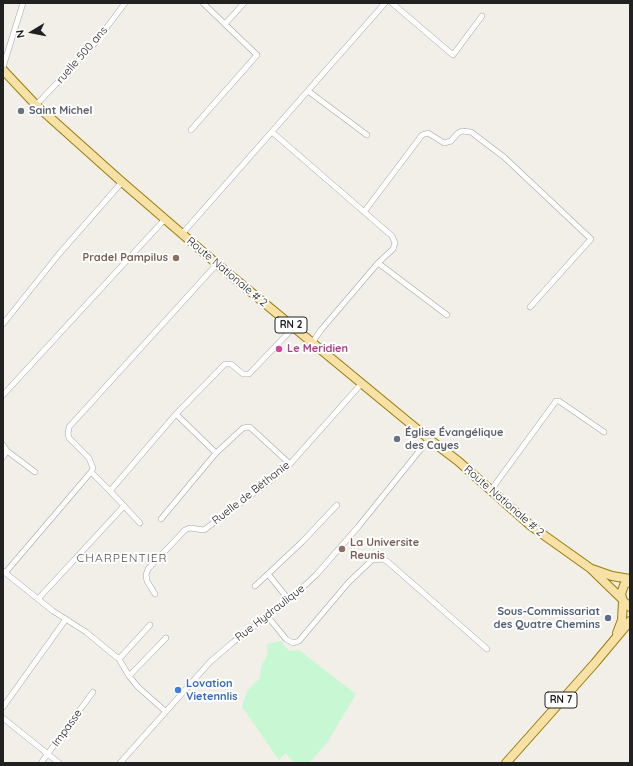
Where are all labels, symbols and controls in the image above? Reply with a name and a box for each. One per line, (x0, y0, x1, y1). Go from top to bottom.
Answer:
north arrow (12, 12, 52, 52)
street label: ruelle 500 ans (54, 24, 110, 86)
text: N (13, 29, 28, 39)
place label: Saint Michel (29, 104, 92, 118)
marker: Saint Michel (16, 106, 26, 116)
street label: Route Nationale # 2 (184, 234, 270, 310)
place label: Pradel Pampilus (83, 251, 168, 265)
marker: Pradel Pampilus (171, 253, 181, 263)
road number: RN 2 (275, 317, 307, 333)
place label: Le Meridien (287, 342, 348, 356)
marker: Le Meridien (274, 344, 284, 354)
place label: Église Évangélique des Cayes (405, 426, 503, 452)
marker: Église Évangélique des Cayes (392, 434, 402, 444)
street label: Ruelle de Béthanie (210, 459, 292, 527)
street label: Route Nationale # 2 (461, 463, 547, 539)
place label: La Universite Reunis (350, 536, 419, 562)
marker: La Universite Reunis (337, 544, 347, 554)
district label: CHARPENTIER (76, 551, 168, 565)
street label: Rue Hydraulique (233, 582, 307, 644)
place label: Sous-Commissariat des Quatre Chemins (494, 605, 600, 631)
marker: Sous-Commissariat des Quatre Chemins (603, 613, 613, 623)
place label: Lovation Vietennlis (186, 677, 237, 703)
marker: Lovation Vietennlis (173, 685, 183, 695)
road number: RN 7 (545, 692, 577, 708)
street label: Impasse (49, 707, 85, 749)

